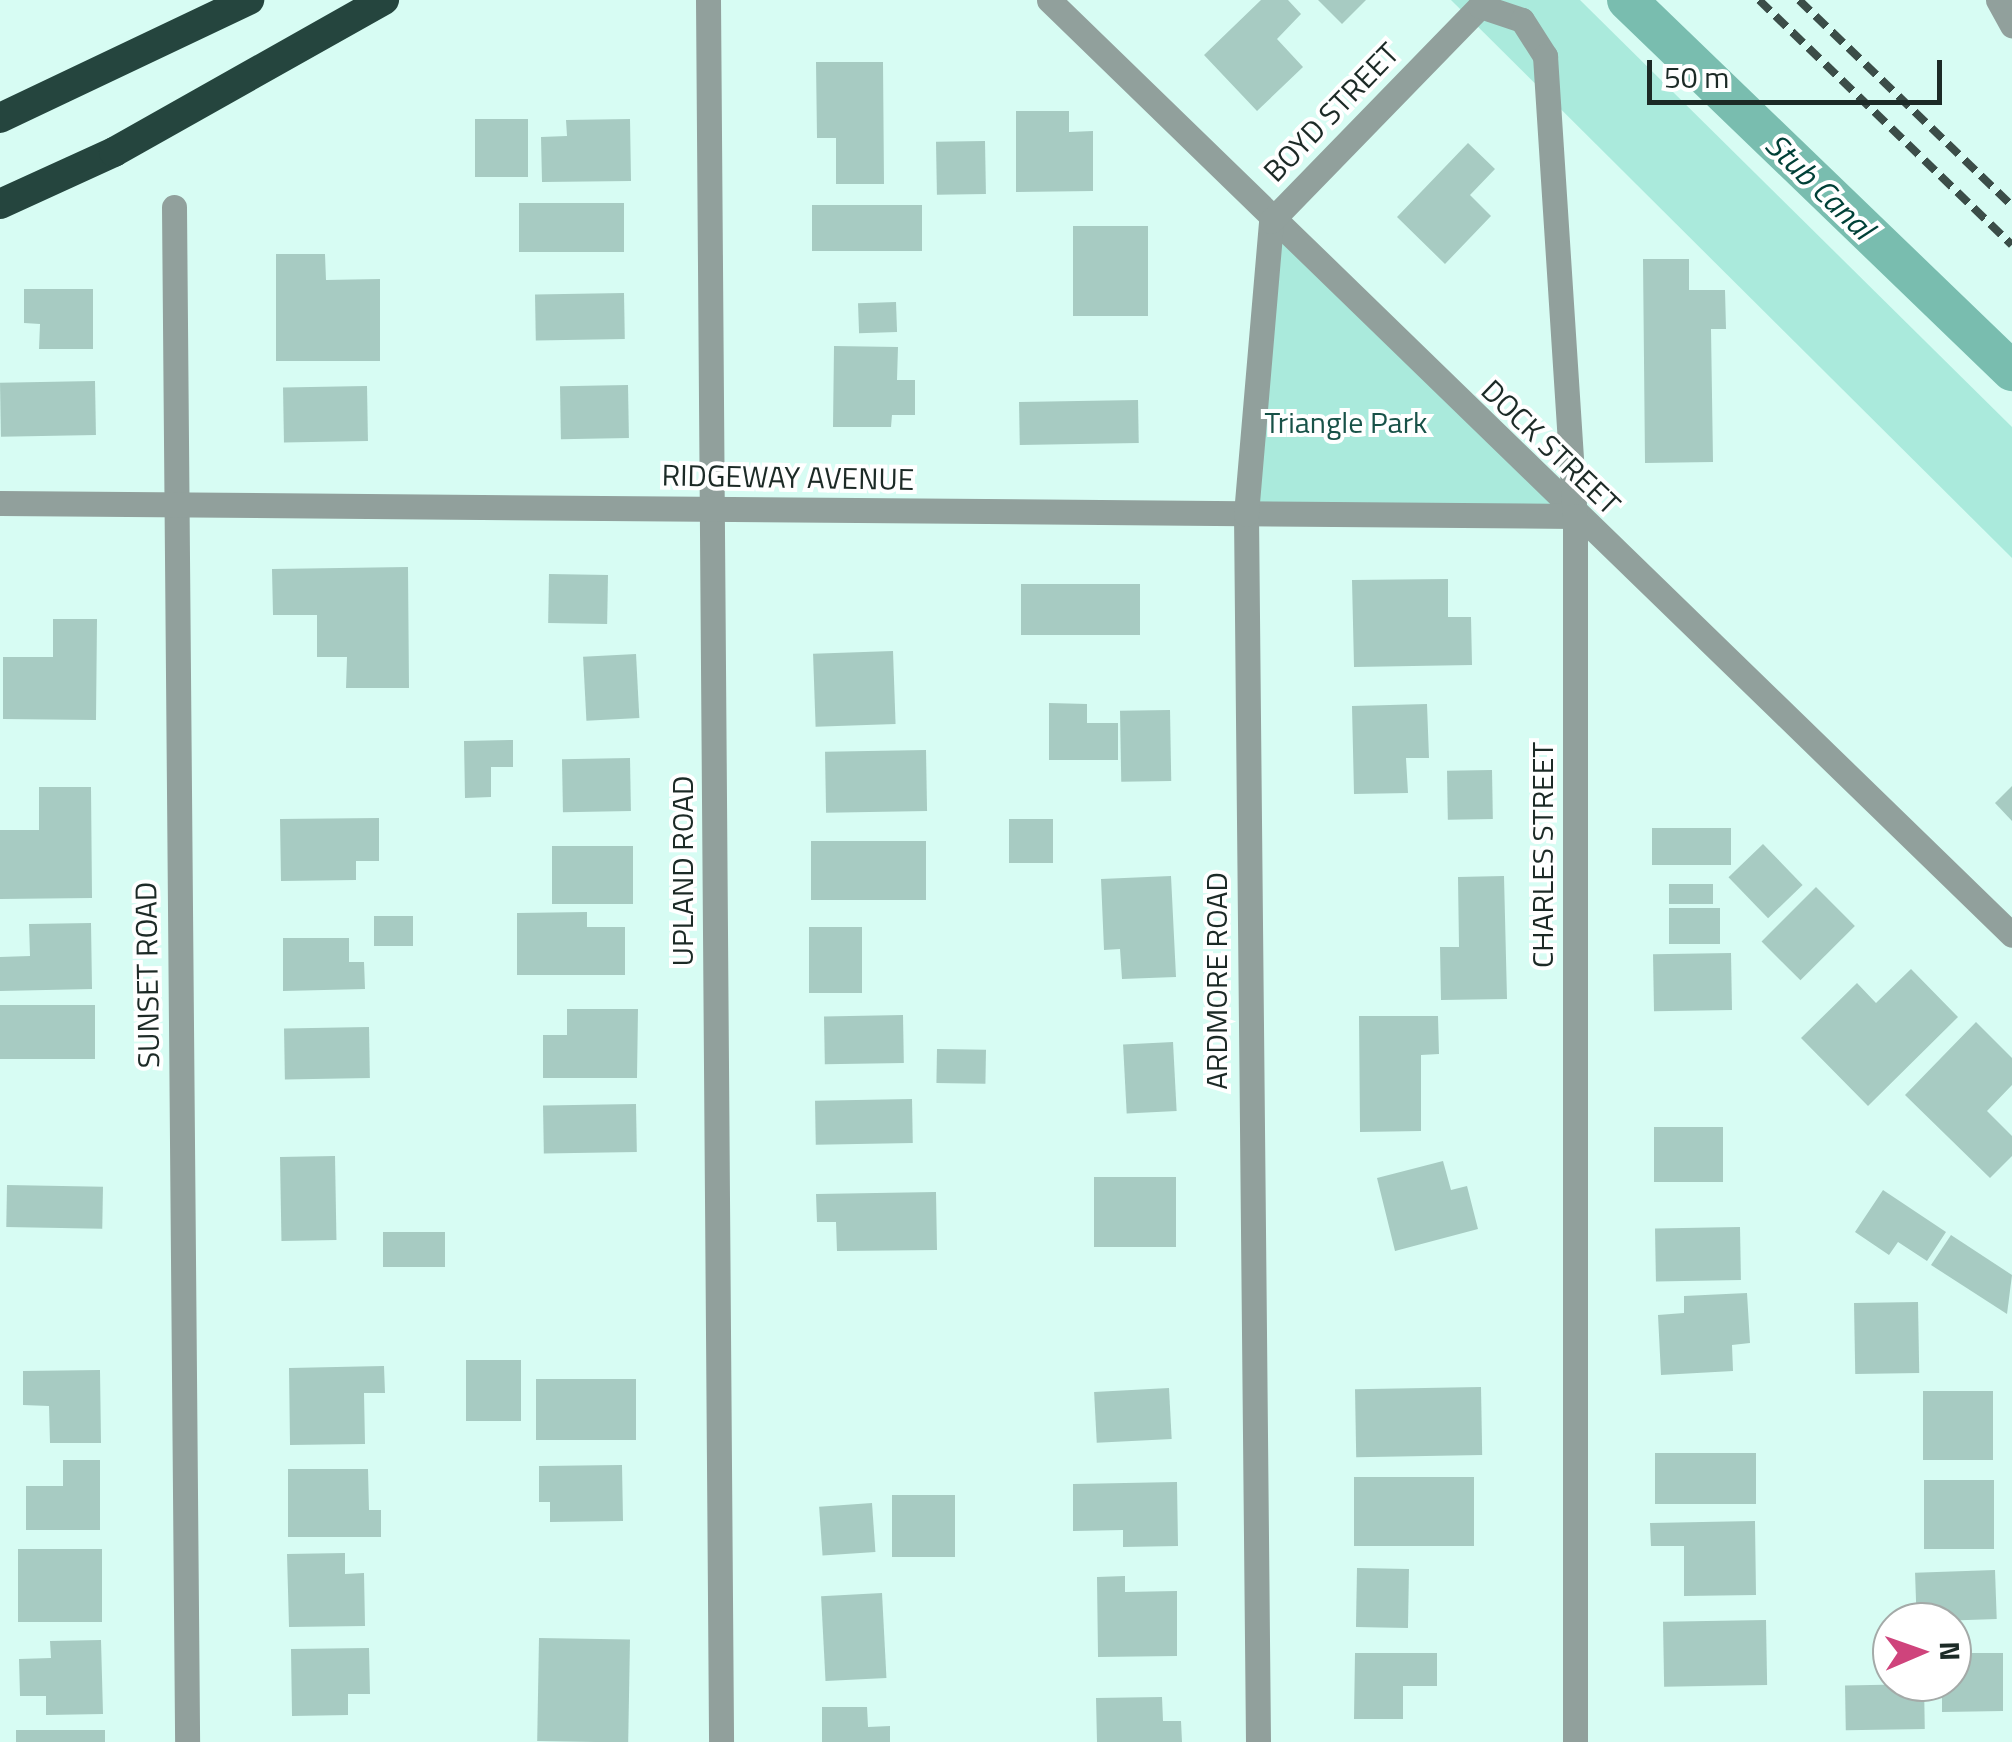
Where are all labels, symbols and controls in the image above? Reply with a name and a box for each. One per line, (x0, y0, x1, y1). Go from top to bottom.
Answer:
street label: BOYD STREET (1256, 35, 1406, 189)
scale bar (1652, 40, 1947, 102)
text: 50 m (1664, 54, 1729, 100)
water label: Stub Canal (1758, 125, 1882, 247)
street label: DOCK STREET (1474, 372, 1628, 522)
park label: Triangle Park (1265, 404, 1427, 440)
street label: RIDGEWAY AVENUE (661, 457, 915, 497)
street label: CHARLES STREET (1524, 742, 1560, 968)
street label: UPLAND ROAD (664, 776, 700, 966)
street label: ARDMORE ROAD (1198, 872, 1234, 1090)
street label: SUNSET ROAD (127, 882, 167, 1068)
north arrow (1872, 1602, 1972, 1702)
text: N (1929, 1641, 1972, 1661)

